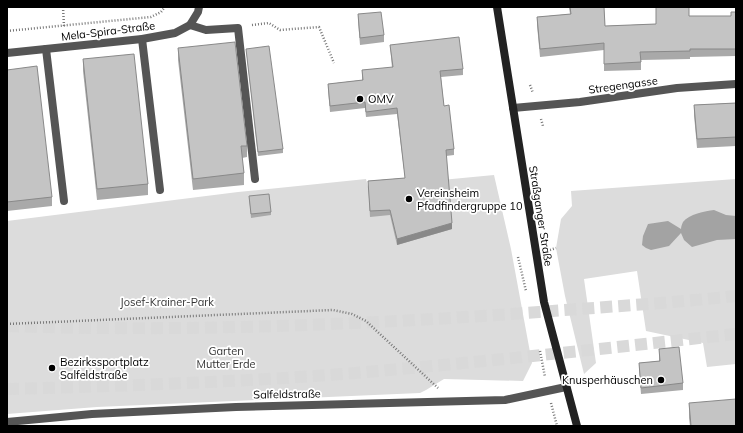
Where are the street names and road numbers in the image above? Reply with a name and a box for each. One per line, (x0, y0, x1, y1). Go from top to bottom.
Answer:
street label: Mela-Spira-Straße (60, 18, 156, 44)
street label: Stregengasse (587, 73, 659, 97)
street label: Straßganger Straße (526, 165, 556, 267)
street label: Salfeldstraße (253, 386, 321, 402)

